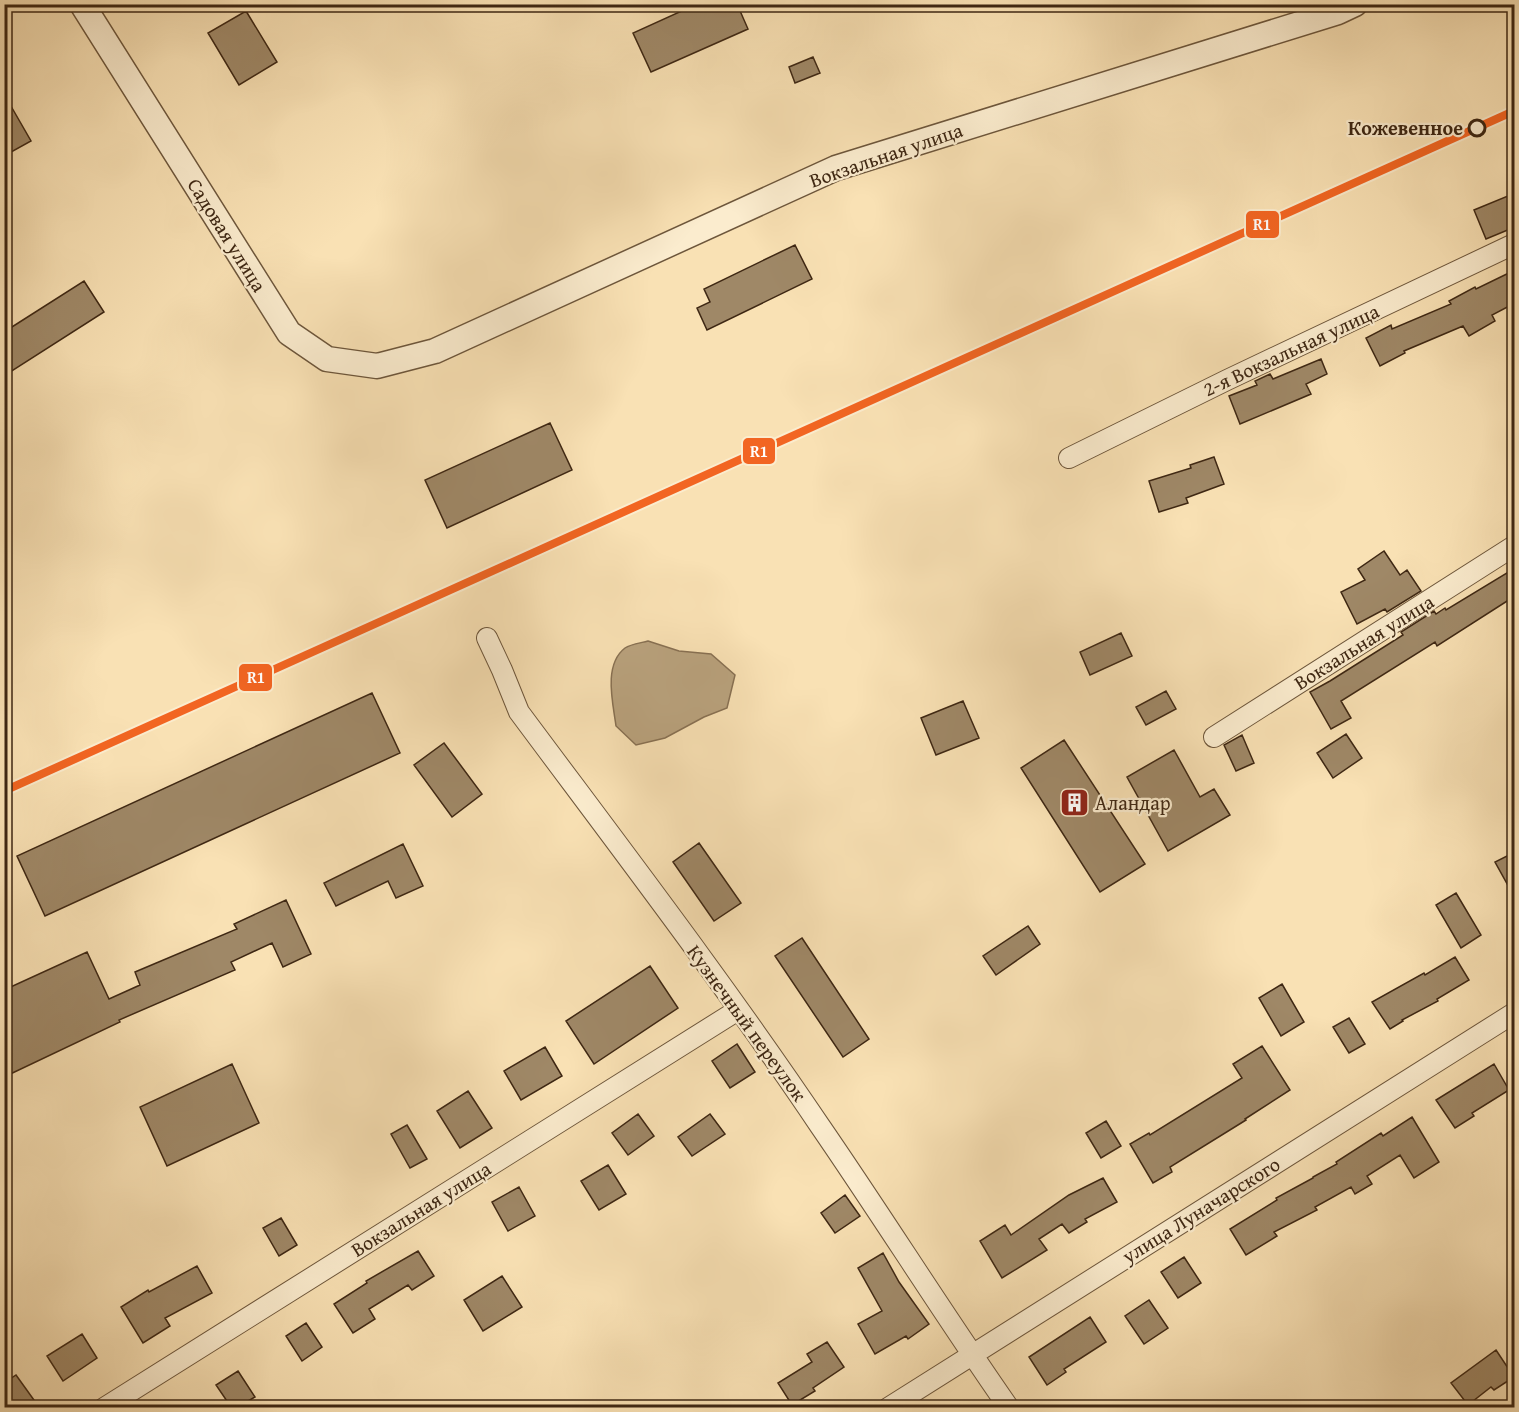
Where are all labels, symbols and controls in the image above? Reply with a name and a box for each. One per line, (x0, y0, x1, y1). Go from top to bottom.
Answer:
place label: Кожевенное (1348, 113, 1463, 142)
street label: Вокзальная улица (805, 115, 967, 194)
marker: Кожевенное (1468, 119, 1486, 137)
street label: Садовая улица (181, 172, 274, 298)
line badge: R1 (1245, 210, 1280, 239)
text: R1 (1253, 212, 1271, 236)
street label: 2-я Вокзальная улица (1198, 296, 1384, 403)
line badge: R1 (742, 437, 776, 465)
text: R1 (750, 439, 768, 463)
street label: Вокзальная улица (1288, 587, 1440, 696)
line badge: R1 (238, 663, 273, 692)
text: R1 (247, 665, 265, 689)
building icon: Аландар (1058, 787, 1090, 819)
place label: Аландар (1095, 788, 1171, 817)
street label: Кузнечный переулок (681, 938, 815, 1107)
street label: улица Луначарского (1115, 1149, 1285, 1271)
street label: Вокзальная улица (345, 1154, 497, 1263)

